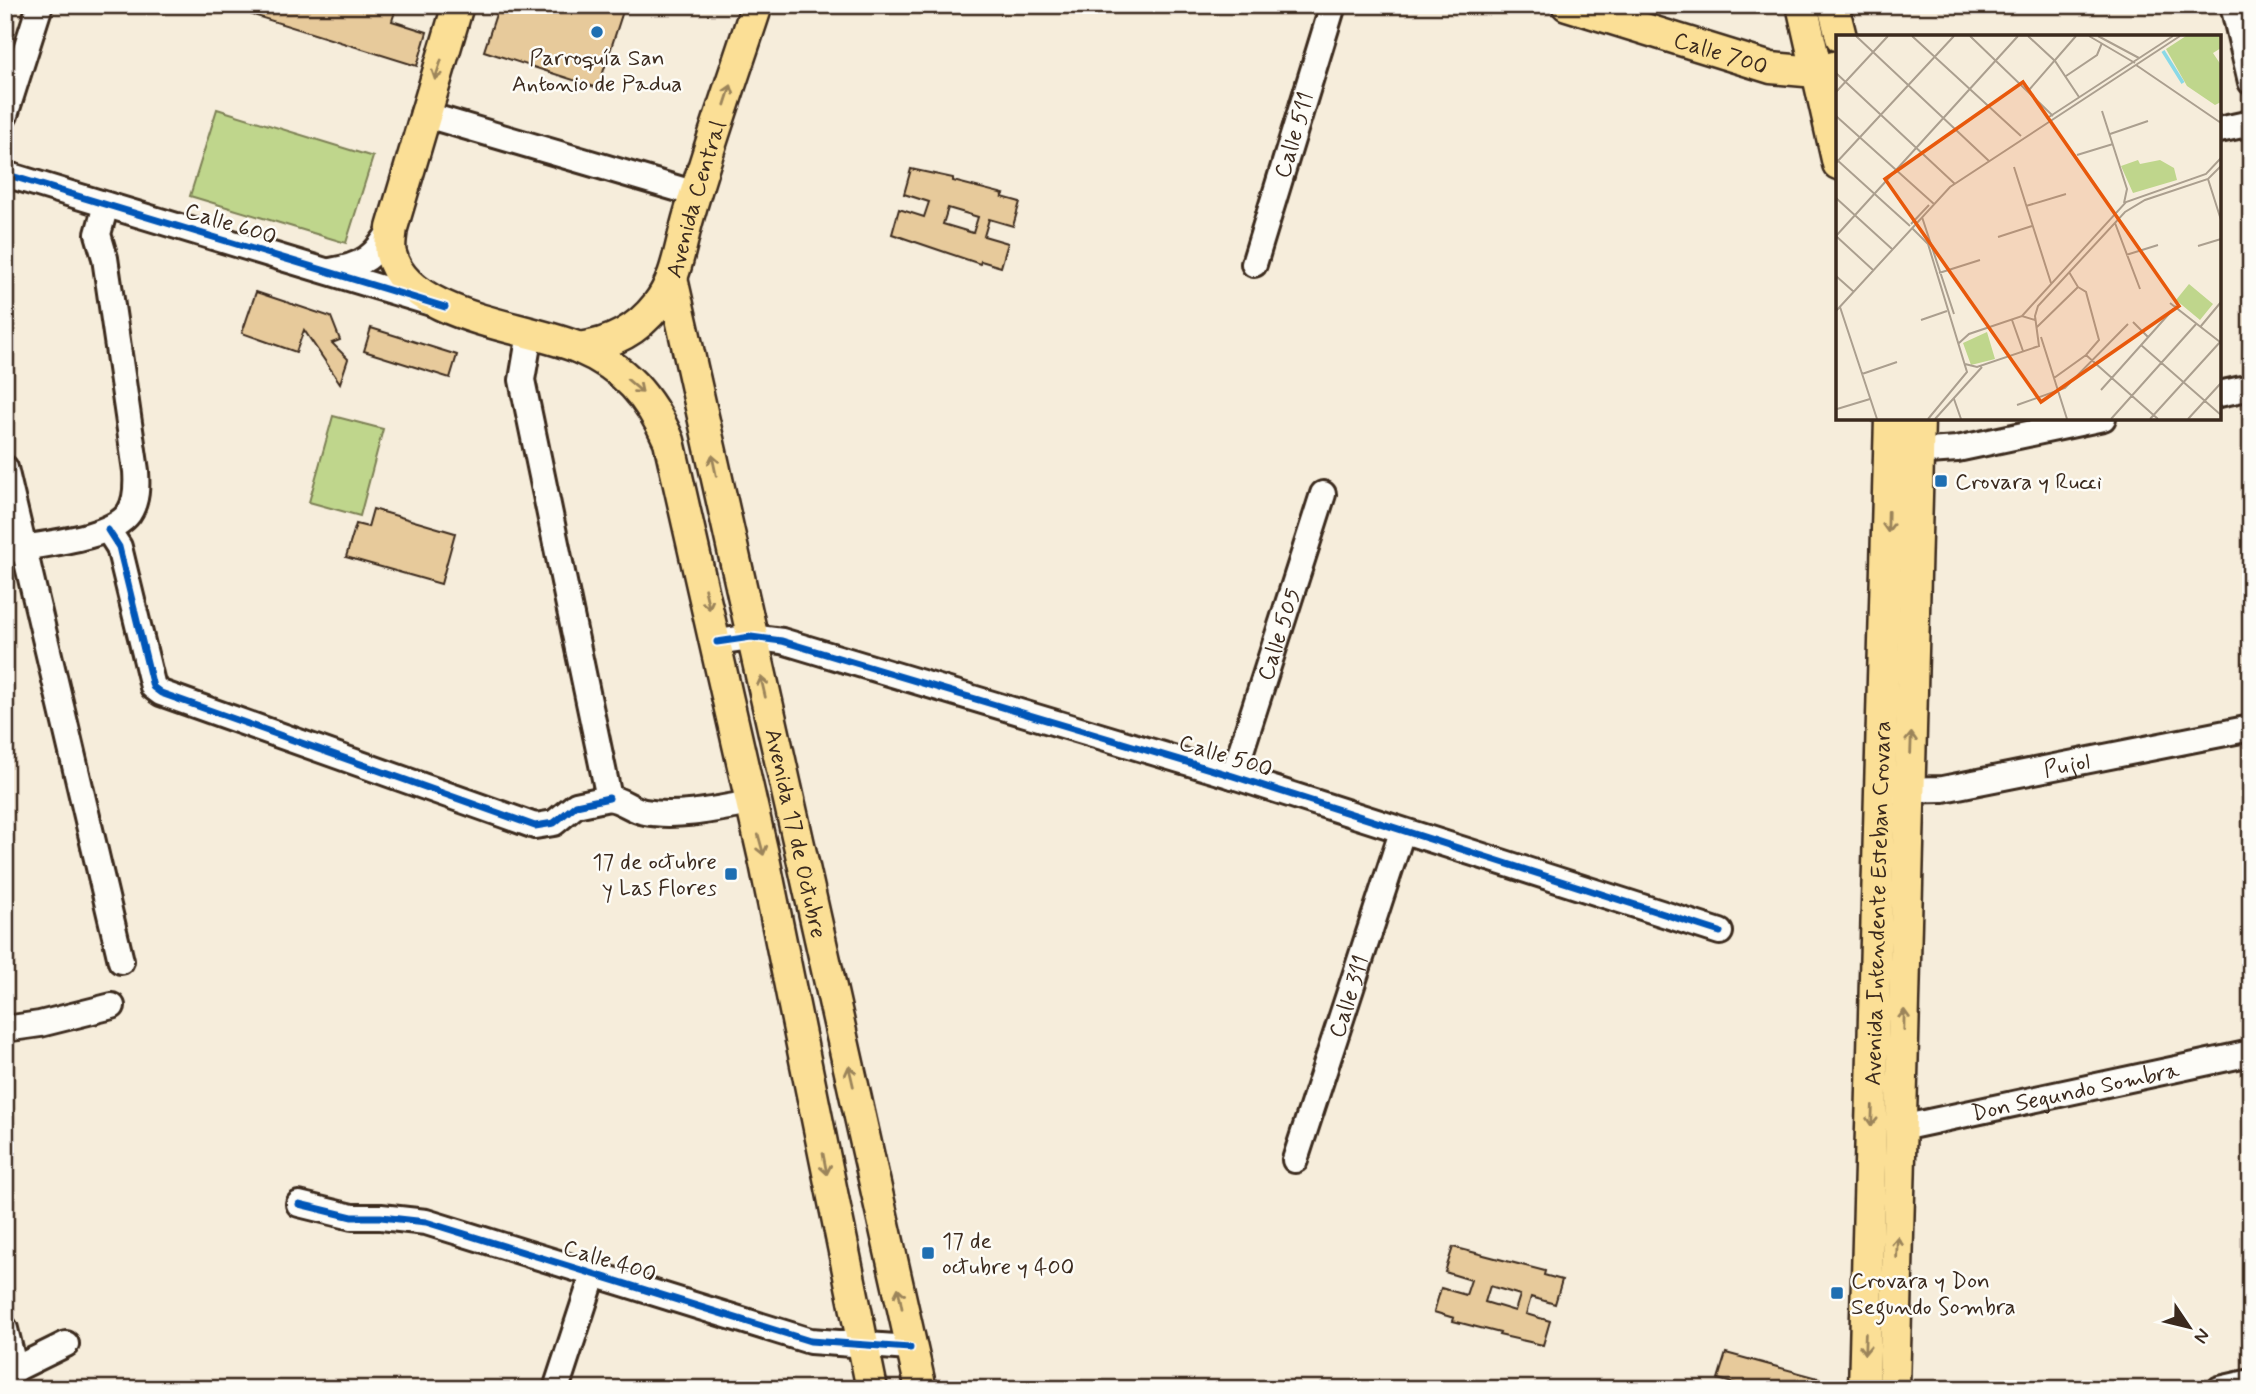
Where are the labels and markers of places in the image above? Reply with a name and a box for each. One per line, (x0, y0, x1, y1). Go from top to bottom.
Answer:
marker: Parroquía San Antonio de Padua (589, 24, 605, 40)
place label: Parroquía San Antonio de Padua (512, 44, 682, 100)
place label: Crovara y Rucci (1955, 468, 2102, 498)
marker: Crovara y Rucci (1933, 473, 1949, 489)
place label: 17 de octubre y Las Flores (592, 848, 717, 904)
marker: 17 de octubre y Las Flores (723, 866, 739, 882)
place label: 17 de octubre y 400 (942, 1227, 1074, 1283)
marker: 17 de octubre y 400 (920, 1245, 936, 1261)
place label: Crovara y Don Segundo Sombra (1851, 1267, 2016, 1325)
marker: Crovara y Don Segundo Sombra (1829, 1285, 1845, 1301)

